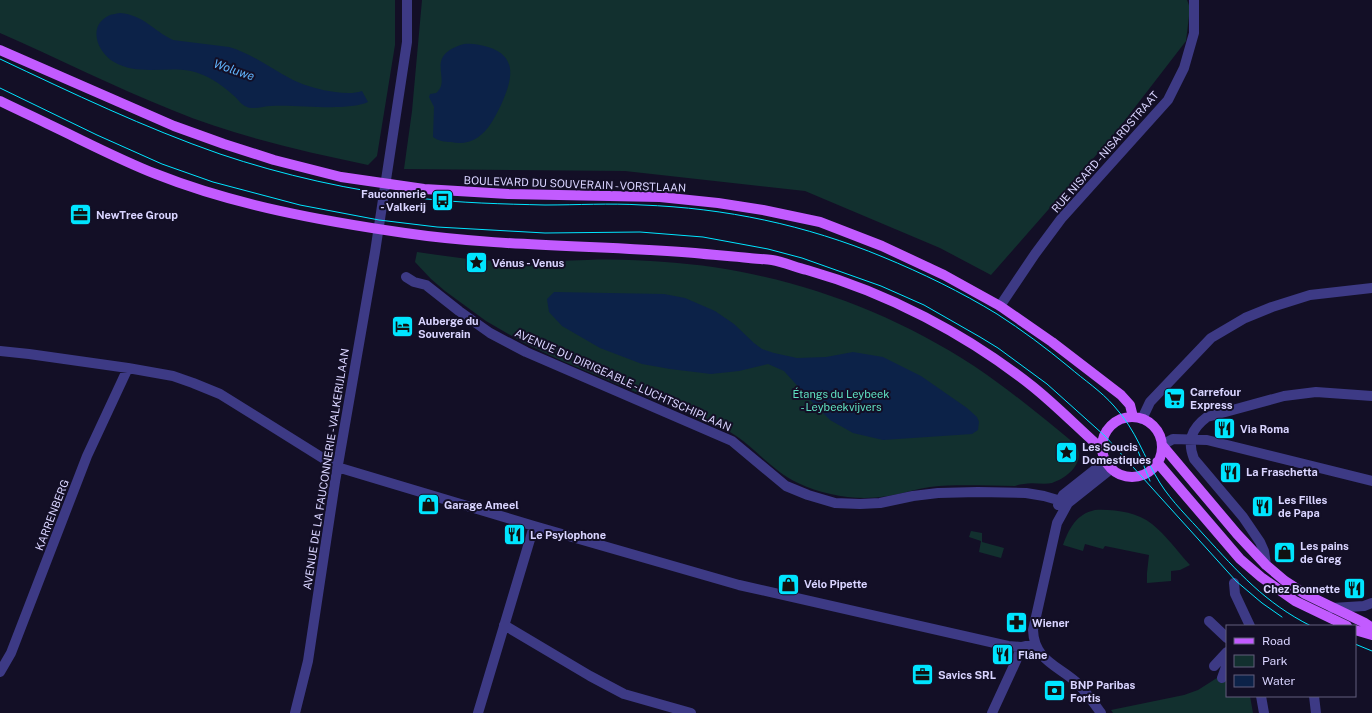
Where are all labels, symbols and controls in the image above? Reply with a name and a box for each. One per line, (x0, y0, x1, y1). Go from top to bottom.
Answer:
water label: Woluwe (212, 57, 257, 84)
street label: RUE NISARD - NISARDSTRAAT (1049, 89, 1161, 215)
street label: BOULEVARD DU SOUVERAIN - VORSTLAAN (464, 174, 686, 194)
bus stop icon: Fauconnerie - Valkerij (429, 187, 455, 213)
place label: Fauconnerie - Valkerij (361, 188, 426, 213)
office icon: NewTree Group (68, 202, 94, 228)
place label: NewTree Group (96, 209, 178, 221)
place icon: Vénus - Venus (463, 250, 489, 276)
place label: Vénus - Venus (492, 257, 564, 269)
hotel icon: Auberge du Souverain (389, 314, 415, 340)
place label: Auberge du Souverain (418, 315, 479, 340)
street label: AVENUE DU DIRIGEABLE - LUCHTSCHIPLAAN (513, 327, 733, 433)
street label: AVENUE DE LA FAUCONNERIE - VALKERIJLAAN (301, 347, 351, 591)
supermarket icon: Carrefour Express (1162, 385, 1188, 411)
place label: Carrefour Express (1190, 386, 1241, 411)
park label: Étangs du Leybeek - Leybeekvijvers (793, 387, 889, 413)
restaurant icon: Via Roma (1211, 416, 1237, 442)
place label: Via Roma (1240, 423, 1289, 435)
place icon: Les Soucis Domestiques (1054, 440, 1080, 466)
place label: Les Soucis Domestiques (1082, 441, 1151, 466)
restaurant icon: La Fraschetta (1218, 459, 1244, 485)
place label: La Fraschetta (1246, 466, 1318, 478)
street label: KARRENBERG (33, 478, 71, 552)
shop icon: Garage Ameel (416, 492, 442, 518)
restaurant icon: Les Filles de Papa (1249, 493, 1275, 519)
place label: Les Filles de Papa (1278, 494, 1328, 519)
place label: Garage Ameel (444, 499, 519, 511)
restaurant icon: Le Psylophone (502, 522, 528, 548)
place label: Le Psylophone (530, 529, 606, 541)
shop icon: Les pains de Greg (1272, 539, 1298, 565)
place label: Les pains de Greg (1300, 540, 1349, 565)
shop icon: Vélo Pipette (776, 571, 802, 597)
restaurant icon: Chez Bonnette (1342, 576, 1368, 602)
place label: Vélo Pipette (804, 578, 867, 590)
place label: Chez Bonnette (1263, 583, 1340, 595)
pharmacy icon: Wiener (1004, 610, 1030, 636)
place label: Wiener (1032, 617, 1070, 629)
legend (1226, 625, 1356, 697)
text: Road (1262, 634, 1290, 648)
restaurant icon: Flâne (989, 642, 1015, 668)
place label: Flâne (1018, 649, 1047, 661)
text: Park (1262, 654, 1288, 668)
office icon: Savics SRL (910, 662, 936, 688)
place label: Savics SRL (938, 669, 996, 681)
text: Water (1262, 674, 1296, 688)
bank icon: BNP Paribas Fortis (1041, 678, 1067, 704)
place label: BNP Paribas Fortis (1070, 679, 1136, 704)

